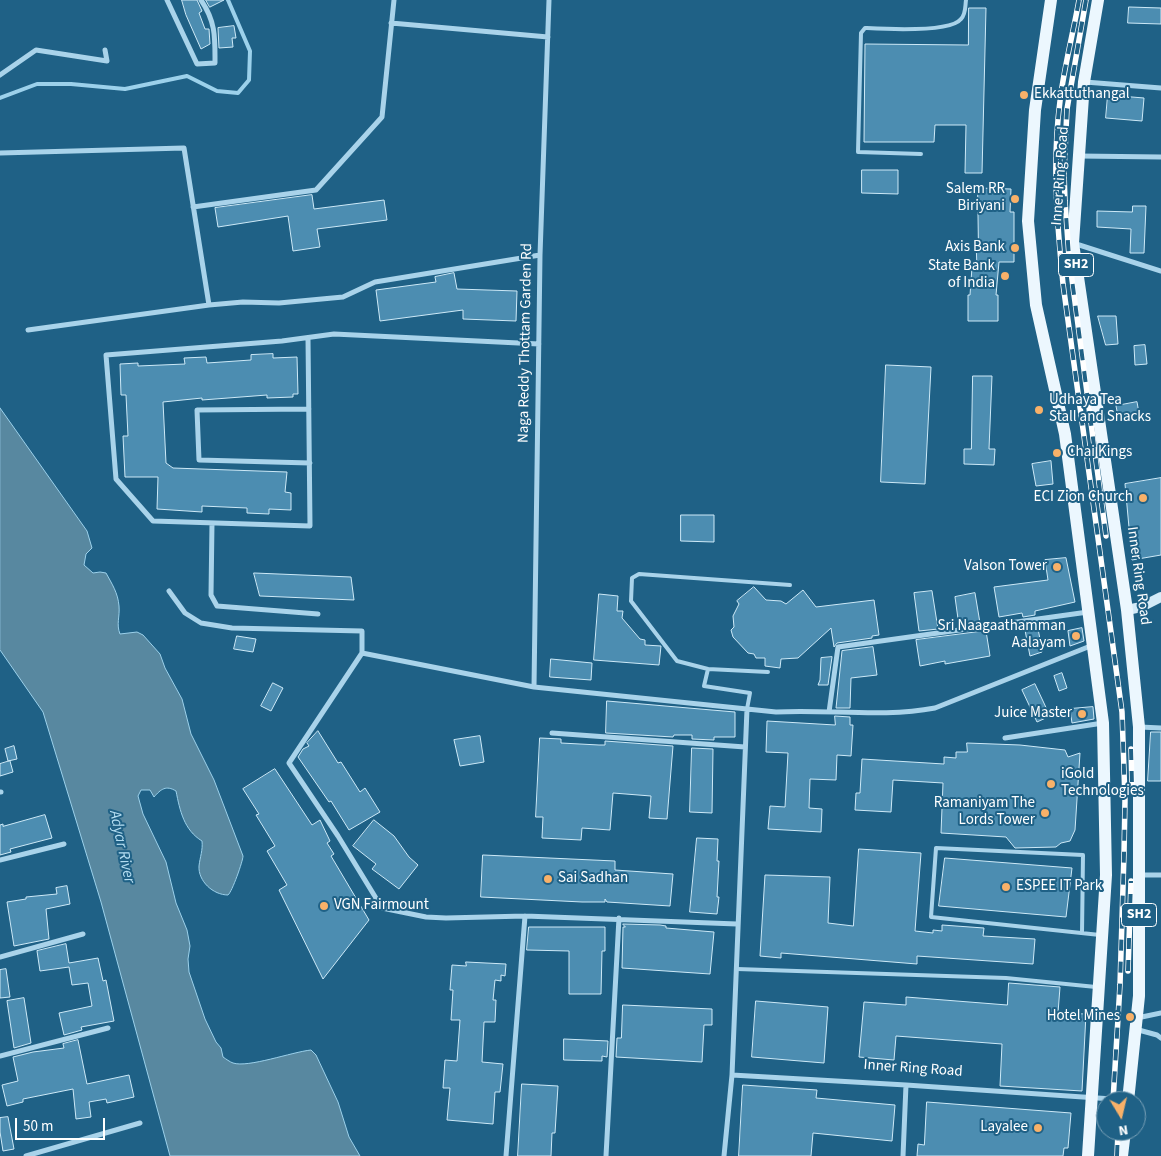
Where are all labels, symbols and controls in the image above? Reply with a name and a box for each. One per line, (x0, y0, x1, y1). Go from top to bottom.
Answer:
place label: Ekkattuthangal (1034, 86, 1130, 104)
marker: Ekkattuthangal (1018, 89, 1030, 101)
street label: Inner Ring Road (1049, 126, 1073, 226)
place label: Salem RR Biriyani (946, 181, 1005, 216)
marker: Salem RR Biriyani (1009, 193, 1021, 205)
place label: Axis Bank (945, 239, 1005, 257)
marker: Axis Bank (1009, 242, 1021, 254)
street label: Naga Reddy Thottam Garden Rd (515, 243, 537, 443)
road number: SH2 (1058, 254, 1094, 276)
place label: State Bank of India (928, 258, 995, 293)
marker: State Bank of India (999, 270, 1011, 282)
place label: Udhaya Tea Stall and Snacks (1049, 392, 1151, 427)
marker: Udhaya Tea Stall and Snacks (1033, 404, 1045, 416)
place label: Chai Kings (1067, 444, 1132, 462)
marker: Chai Kings (1051, 447, 1063, 459)
place label: ECI Zion Church (1034, 489, 1133, 507)
marker: ECI Zion Church (1137, 492, 1149, 504)
street label: Inner Ring Road (1122, 526, 1154, 626)
place label: Valson Tower (964, 558, 1047, 576)
marker: Valson Tower (1051, 561, 1063, 573)
place label: Sri Naagaathamman Aalayam (938, 618, 1066, 653)
marker: Sri Naagaathamman Aalayam (1070, 630, 1082, 642)
place label: Juice Master (994, 705, 1072, 723)
marker: Juice Master (1076, 708, 1088, 720)
place label: iGold Technologies (1061, 766, 1144, 801)
marker: iGold Technologies (1045, 778, 1057, 790)
place label: Ramaniyam The Lords Tower (934, 795, 1035, 830)
marker: Ramaniyam The Lords Tower (1039, 807, 1051, 819)
water label: Adyar River (104, 809, 138, 885)
place label: Sai Sadhan (558, 870, 628, 888)
marker: Sai Sadhan (542, 873, 554, 885)
place label: ESPEE IT Park (1016, 878, 1102, 896)
marker: ESPEE IT Park (1000, 881, 1012, 893)
place label: VGN Fairmount (334, 897, 429, 915)
marker: VGN Fairmount (318, 900, 330, 912)
road number: SH2 (1122, 904, 1156, 926)
place label: Hotel Mines (1047, 1008, 1120, 1026)
marker: Hotel Mines (1124, 1011, 1136, 1023)
street label: Inner Ring Road (863, 1057, 963, 1081)
north arrow (1096, 1091, 1146, 1141)
scale bar (18, 1108, 108, 1140)
text: 50 m (23, 1116, 53, 1137)
place label: Layalee (980, 1119, 1028, 1137)
text: N (1117, 1119, 1129, 1140)
marker: Layalee (1032, 1122, 1044, 1134)

